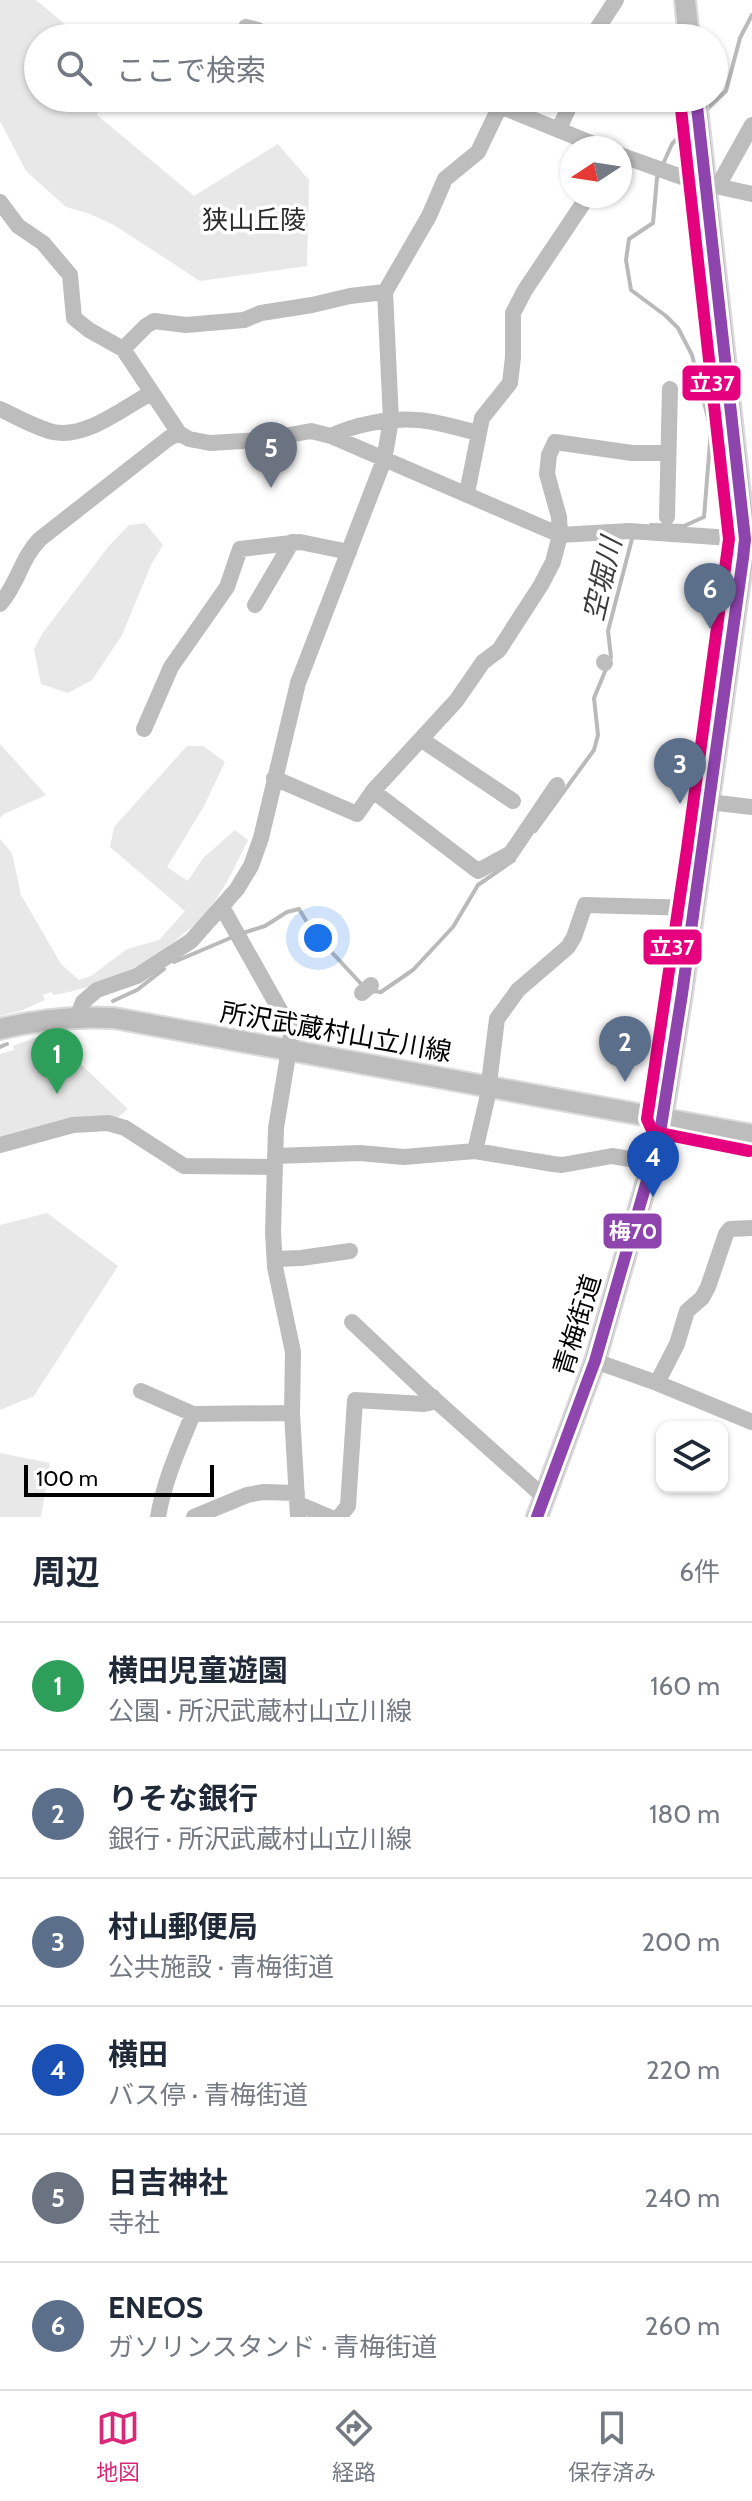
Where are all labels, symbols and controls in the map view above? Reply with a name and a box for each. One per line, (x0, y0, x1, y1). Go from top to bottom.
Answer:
search box (24, 24, 728, 112)
icon: search (52, 46, 96, 90)
text: ここで検索 (116, 52, 266, 89)
north arrow (560, 136, 632, 208)
park label: 狭山丘陵 (202, 204, 306, 236)
line badge: 立37 (681, 364, 742, 402)
text: 立37 (689, 370, 735, 397)
pin: 5 (245, 422, 297, 488)
water label: 空堀川 (576, 531, 629, 624)
pin: 6 (684, 563, 736, 629)
pin: 3 (654, 738, 706, 804)
your location (298, 918, 338, 958)
line badge: 立37 (642, 928, 703, 966)
text: 立37 (649, 934, 695, 961)
street label: 所沢武蔵村山立川線 (218, 996, 454, 1068)
pin: 2 (599, 1016, 651, 1082)
pin: 1 (31, 1028, 83, 1094)
pin: 4 (627, 1131, 679, 1197)
line badge: 梅70 (602, 1212, 663, 1250)
text: 梅70 (609, 1218, 657, 1245)
street label: 青梅街道 (546, 1271, 608, 1379)
map controls (656, 1421, 728, 1493)
button: layers (656, 1421, 728, 1493)
scale bar (24, 1461, 214, 1497)
text: 100 m (36, 1465, 98, 1492)
text: 周辺 (32, 1551, 100, 1593)
text: 6件 (679, 1556, 720, 1588)
text: 横田児童遊園 (108, 1652, 288, 1689)
text: 1 (53, 1670, 63, 1702)
text: 160 m (650, 1670, 720, 1702)
text: 公園 · 所沢武蔵村山立川線 (108, 1695, 412, 1727)
text: りそな銀行 (108, 1780, 258, 1817)
text: 2 (51, 1798, 65, 1830)
text: 180 m (649, 1798, 720, 1830)
text: 銀行 · 所沢武蔵村山立川線 (108, 1823, 412, 1855)
text: 村山郵便局 (108, 1908, 258, 1945)
text: 3 (51, 1926, 65, 1958)
text: 200 m (641, 1926, 720, 1958)
text: 公共施設 · 青梅街道 (108, 1951, 334, 1983)
text: 横田 (108, 2036, 168, 2073)
text: 4 (50, 2054, 66, 2086)
text: 220 m (646, 2054, 720, 2086)
text: バス停 · 青梅街道 (108, 2079, 308, 2111)
text: 日吉神社 (108, 2164, 228, 2201)
text: 5 (51, 2182, 65, 2214)
text: 240 m (645, 2182, 720, 2214)
text: 寺社 (108, 2207, 160, 2239)
text: ENEOS (108, 2289, 203, 2326)
text: 6 (51, 2310, 65, 2342)
text: 260 m (645, 2310, 720, 2342)
text: ガソリンスタンド · 青梅街道 (108, 2331, 437, 2363)
tab: 地図 (96, 2406, 140, 2486)
tab: 経路 (332, 2406, 376, 2486)
tab: 保存済み (568, 2406, 656, 2486)

